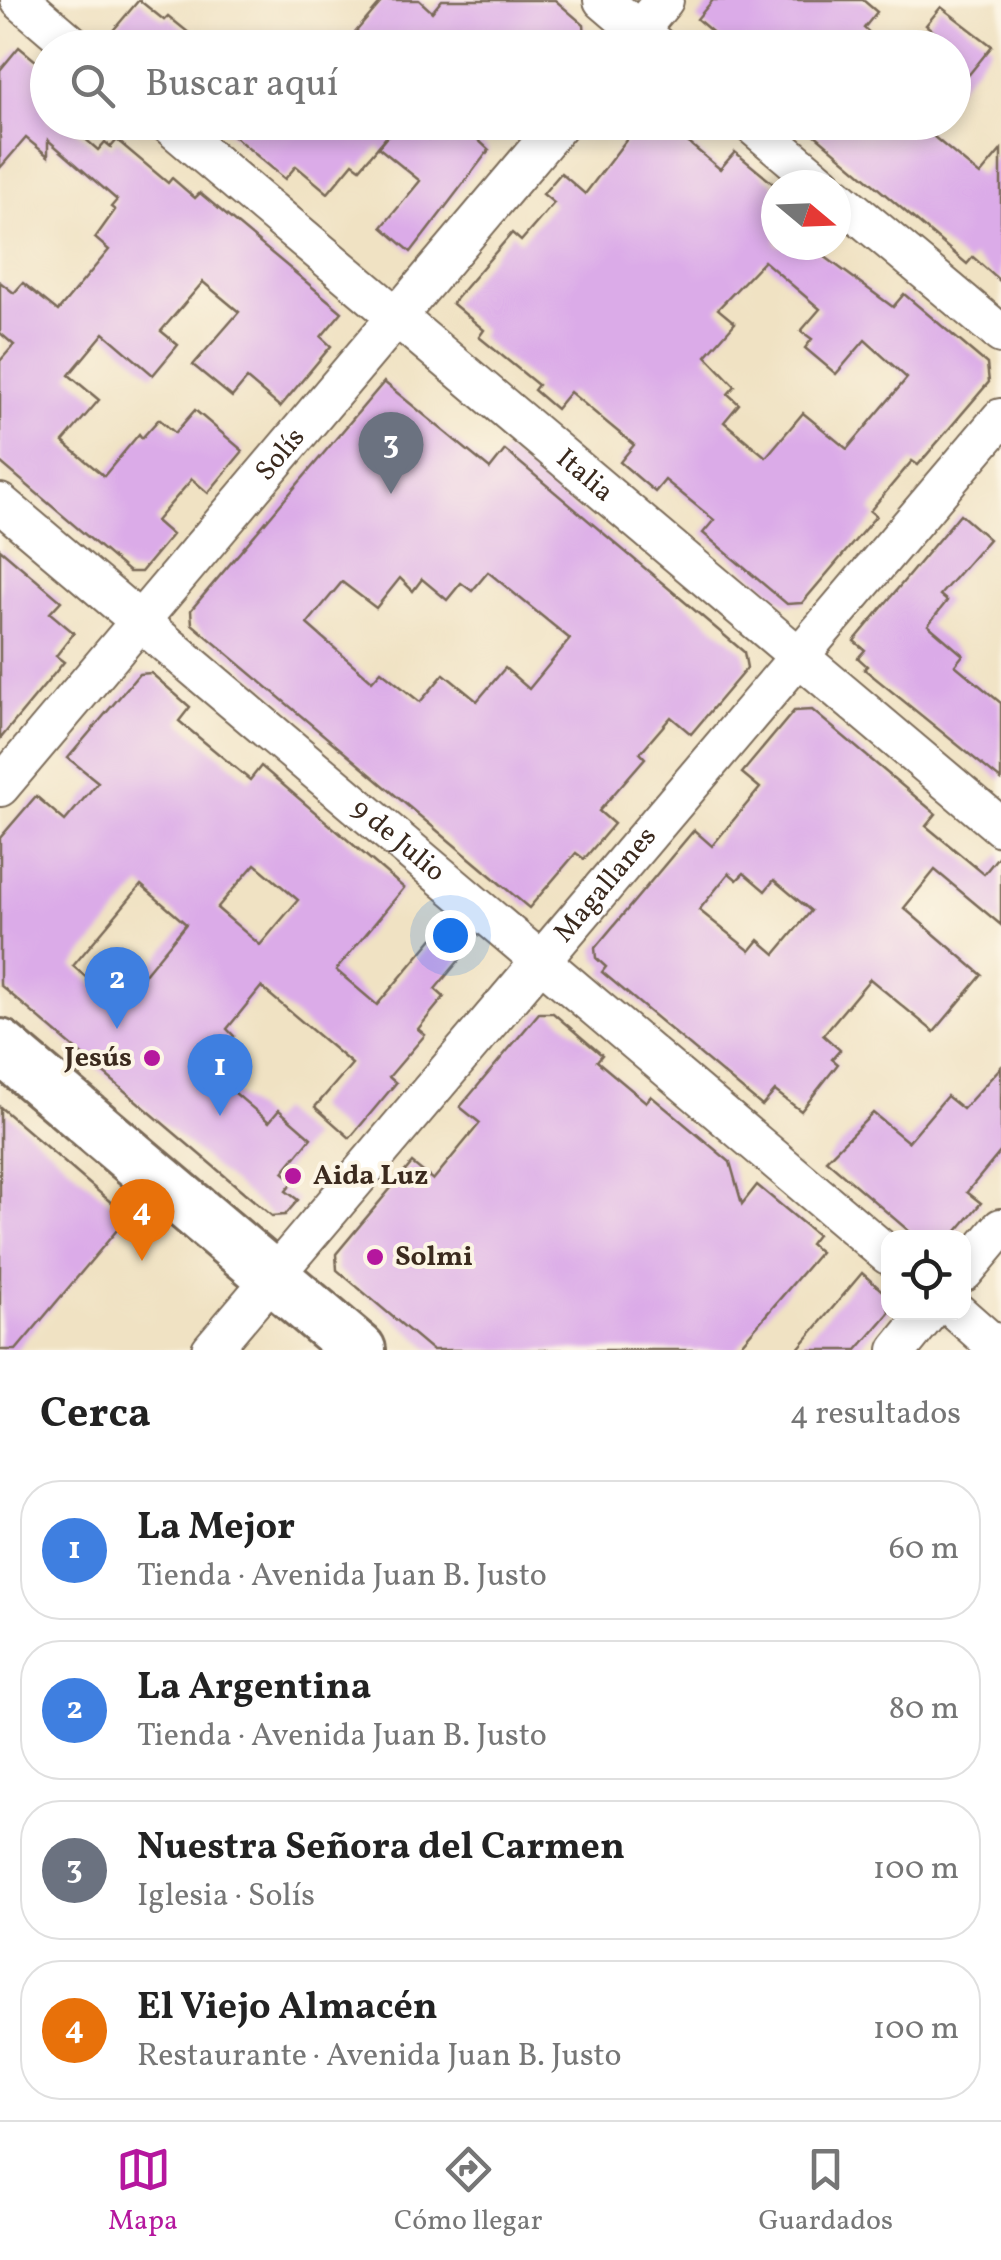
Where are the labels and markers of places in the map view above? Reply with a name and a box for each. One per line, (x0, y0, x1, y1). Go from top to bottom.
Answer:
pin: 3 (358, 412, 424, 494)
pin: 2 (84, 946, 150, 1029)
pin: 1 (188, 1034, 252, 1116)
place label: Jesús (64, 1039, 132, 1078)
marker: Jesús (141, 1047, 163, 1069)
place label: Aida Luz (313, 1157, 428, 1196)
marker: Aida Luz (282, 1165, 304, 1187)
pin: 4 (110, 1178, 174, 1261)
place label: Solmi (395, 1238, 473, 1277)
marker: Solmi (364, 1246, 386, 1268)

